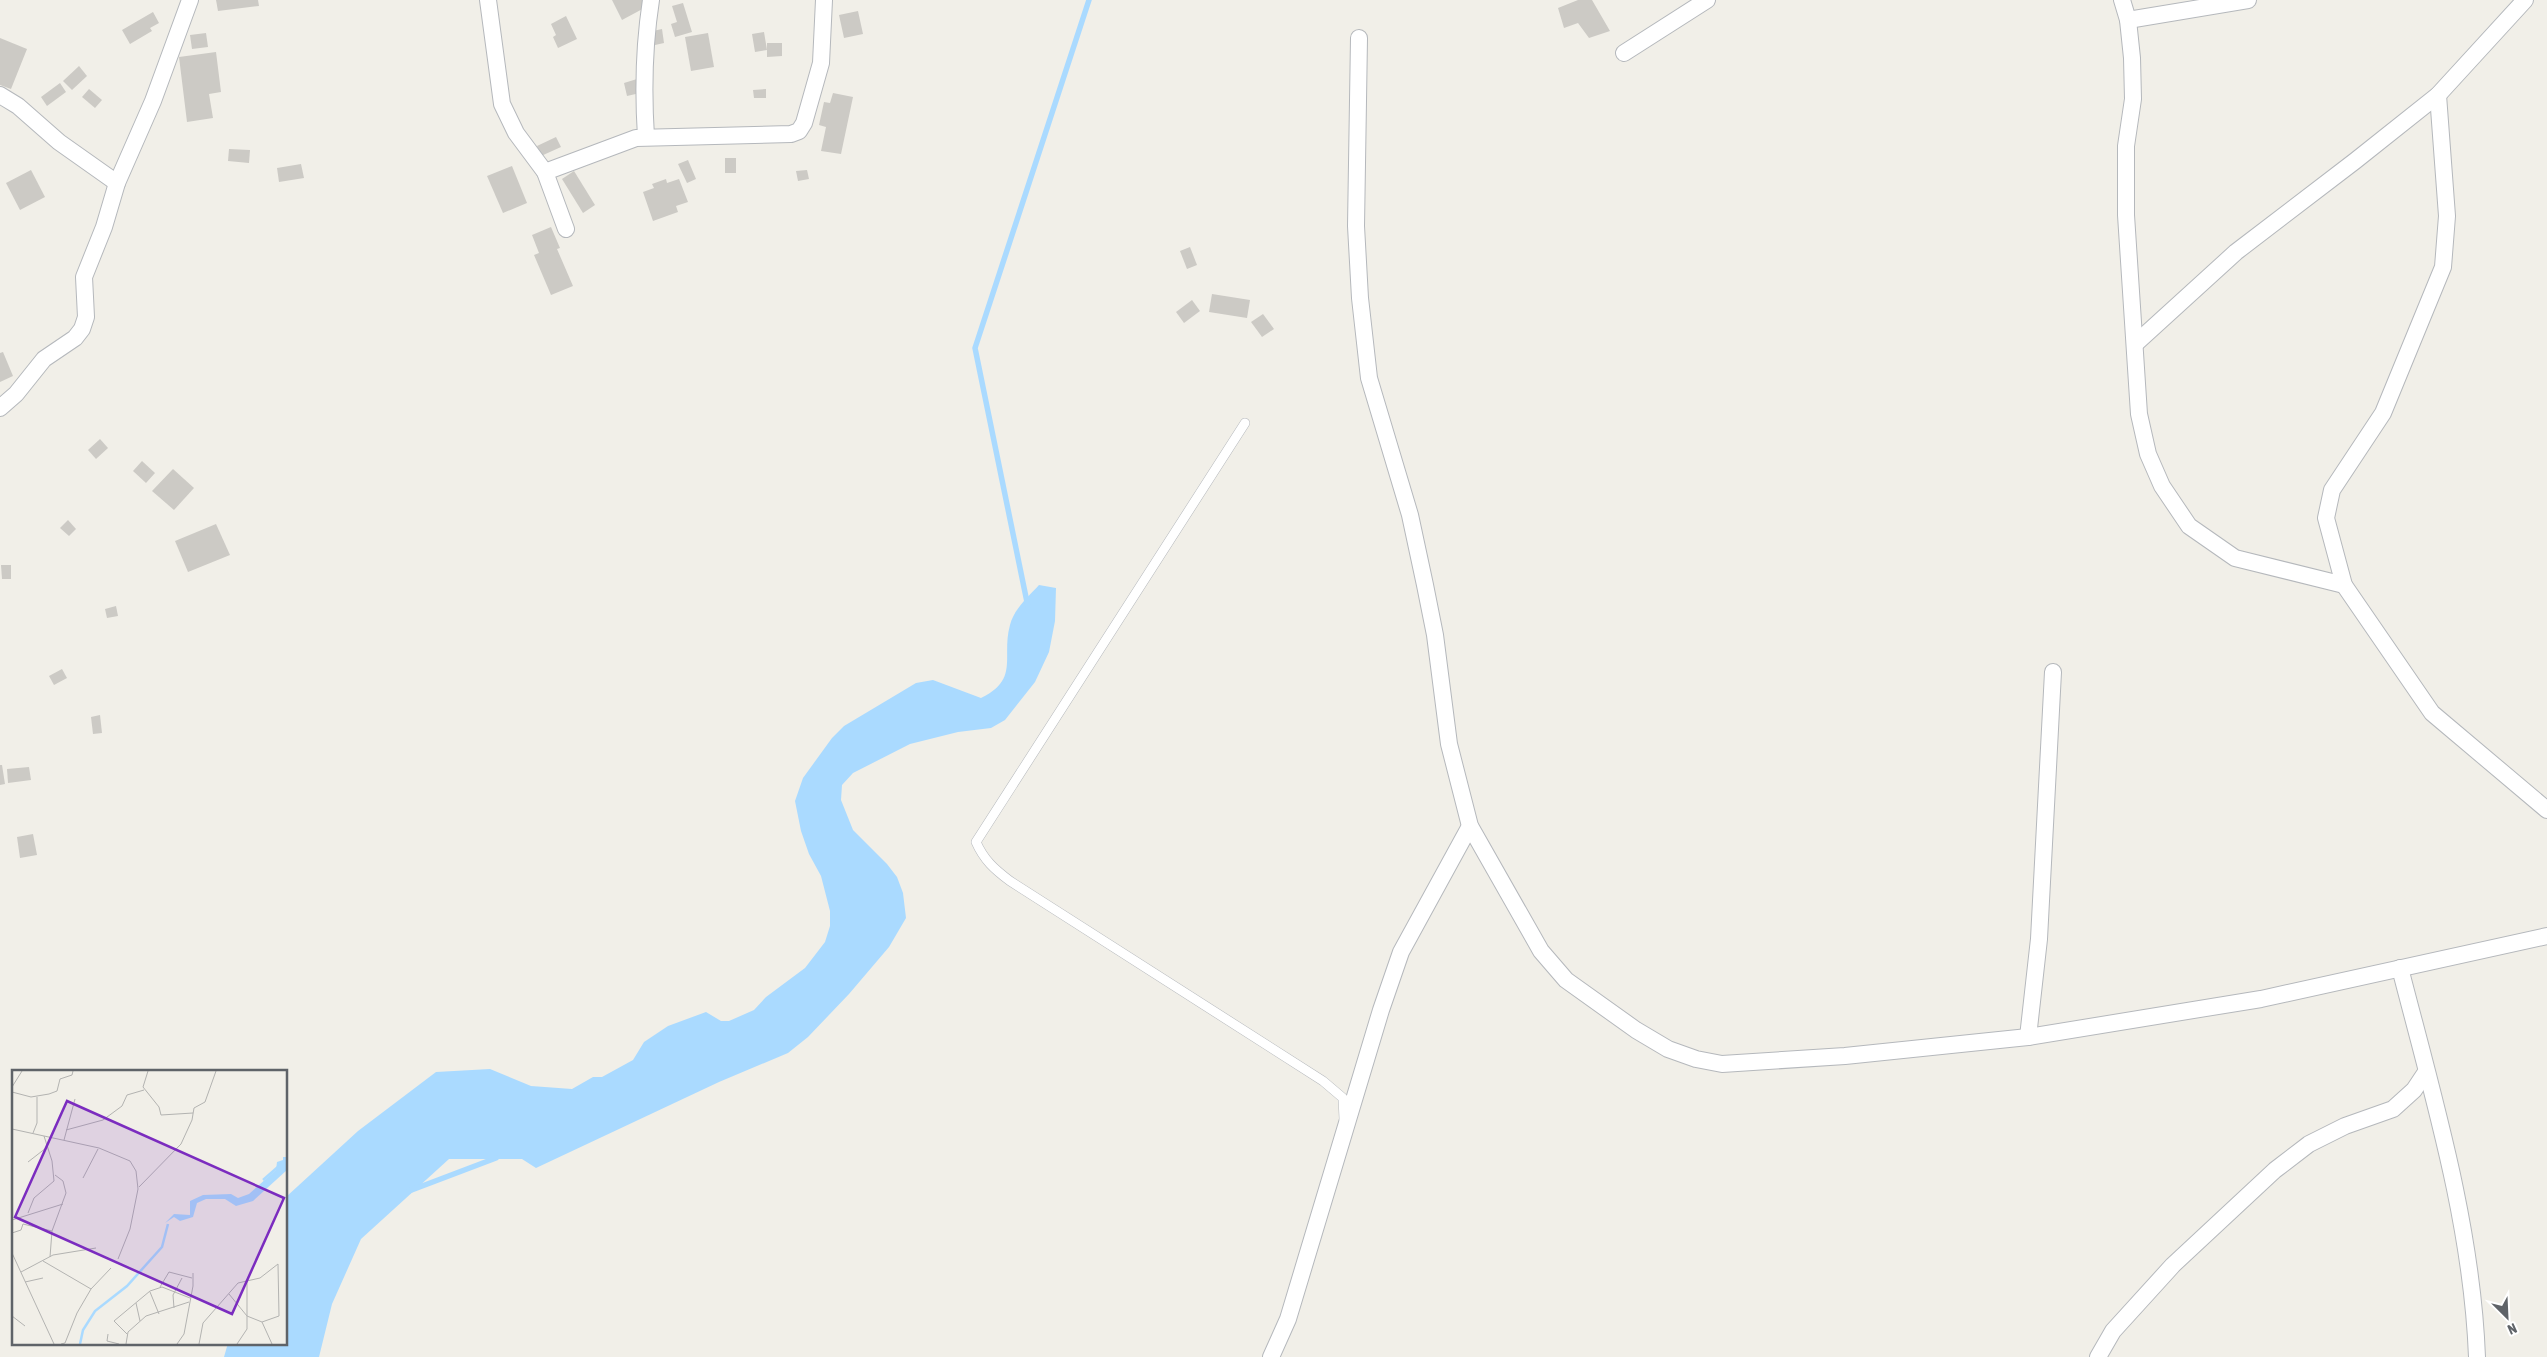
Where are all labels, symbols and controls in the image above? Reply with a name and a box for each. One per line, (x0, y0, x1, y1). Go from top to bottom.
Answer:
inset map (12, 1070, 288, 1344)
north arrow (2482, 1292, 2532, 1342)
text: N (2505, 1320, 2519, 1338)

